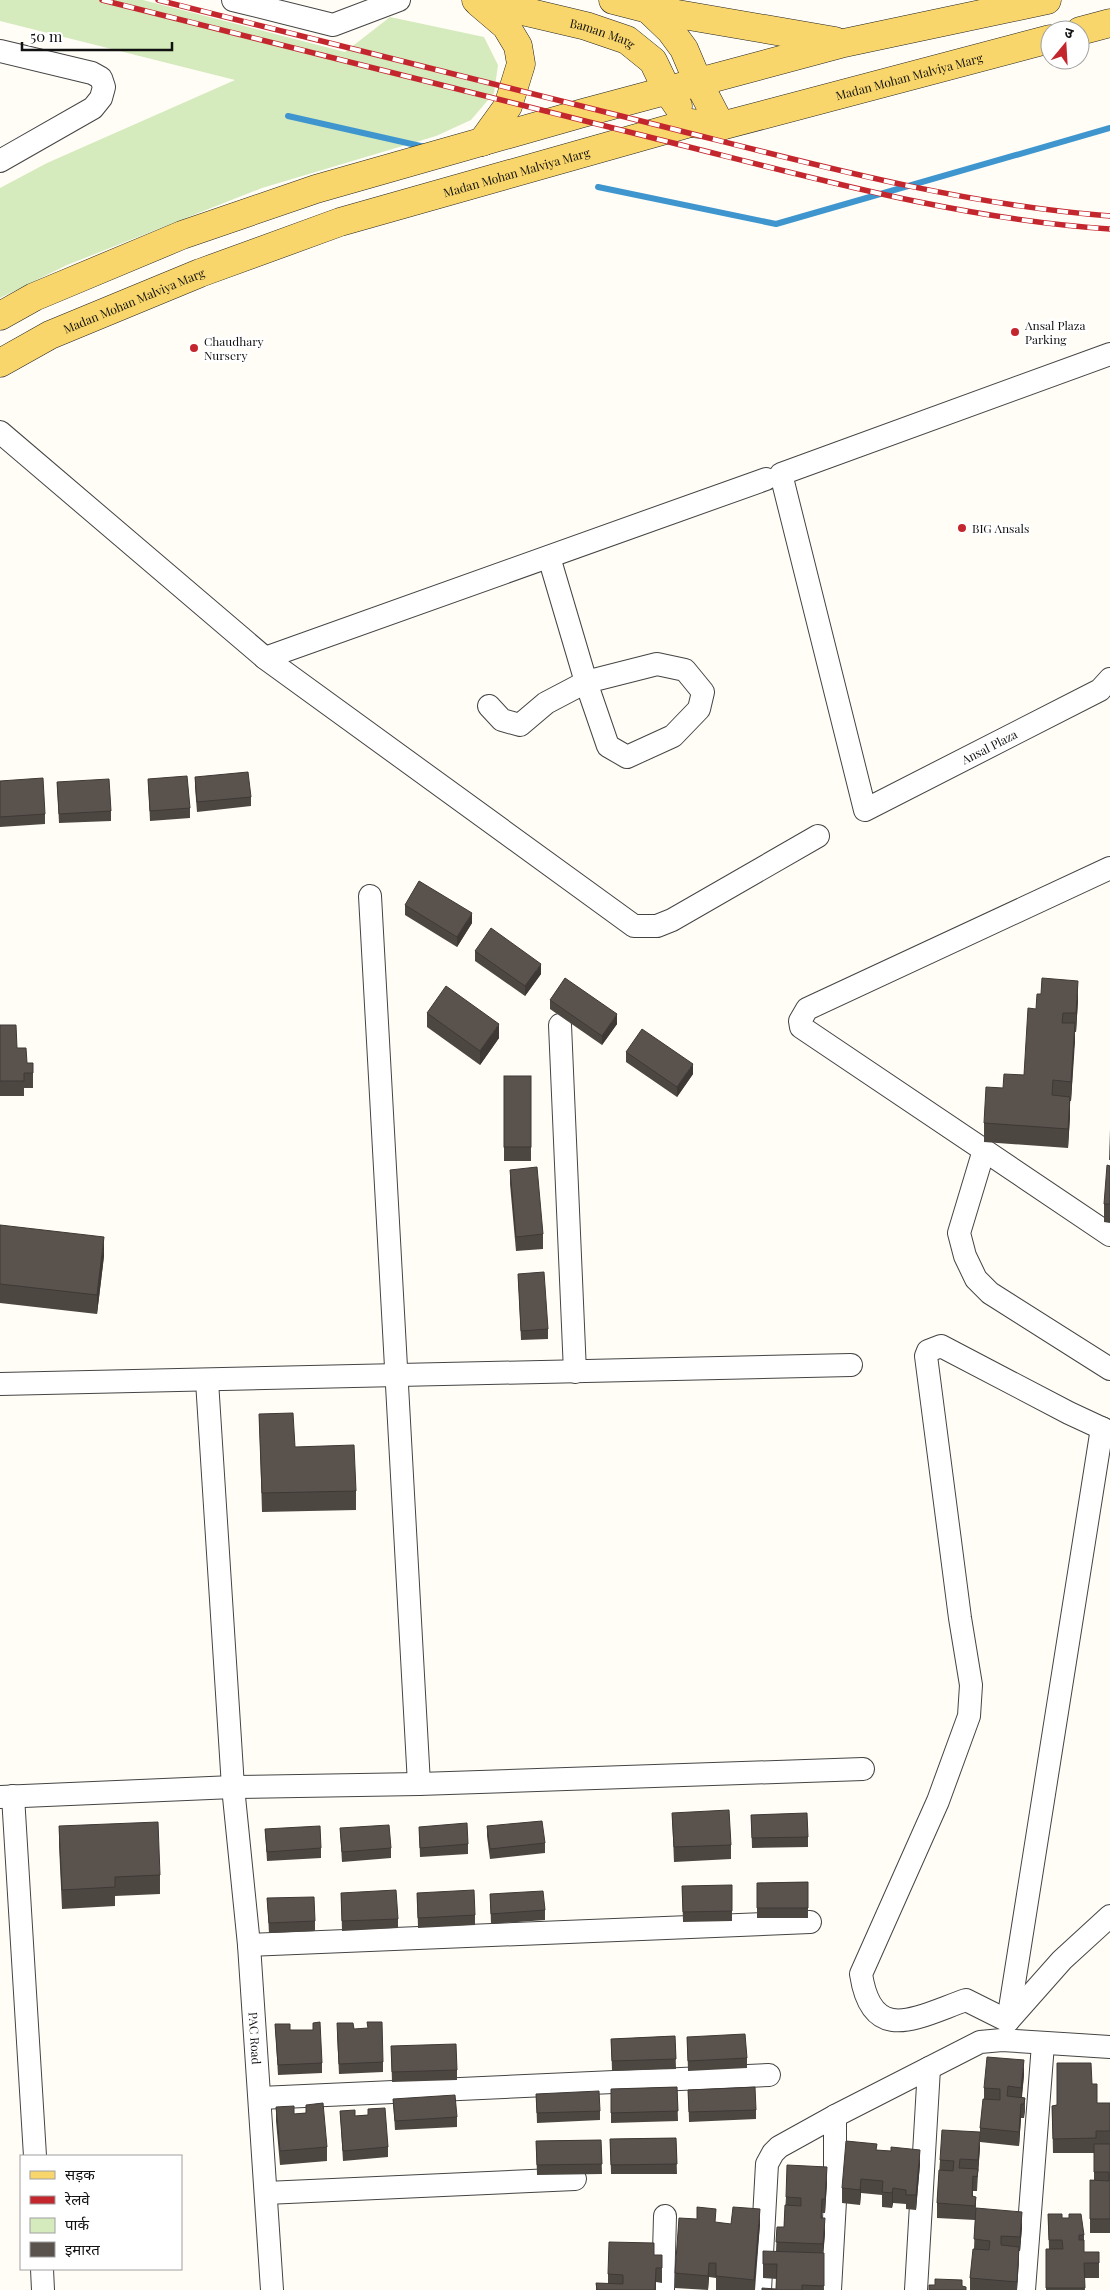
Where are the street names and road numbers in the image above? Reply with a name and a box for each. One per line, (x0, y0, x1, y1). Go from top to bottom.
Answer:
street label: Baman Marg (568, 14, 639, 52)
street label: Madan Mohan Malviya Marg (834, 49, 985, 103)
street label: Madan Mohan Malviya Marg (441, 144, 592, 200)
street label: Madan Mohan Malviya Marg (61, 264, 207, 337)
street label: Ansal Plaza (958, 726, 1020, 768)
street label: PAC Road (245, 2011, 265, 2065)

